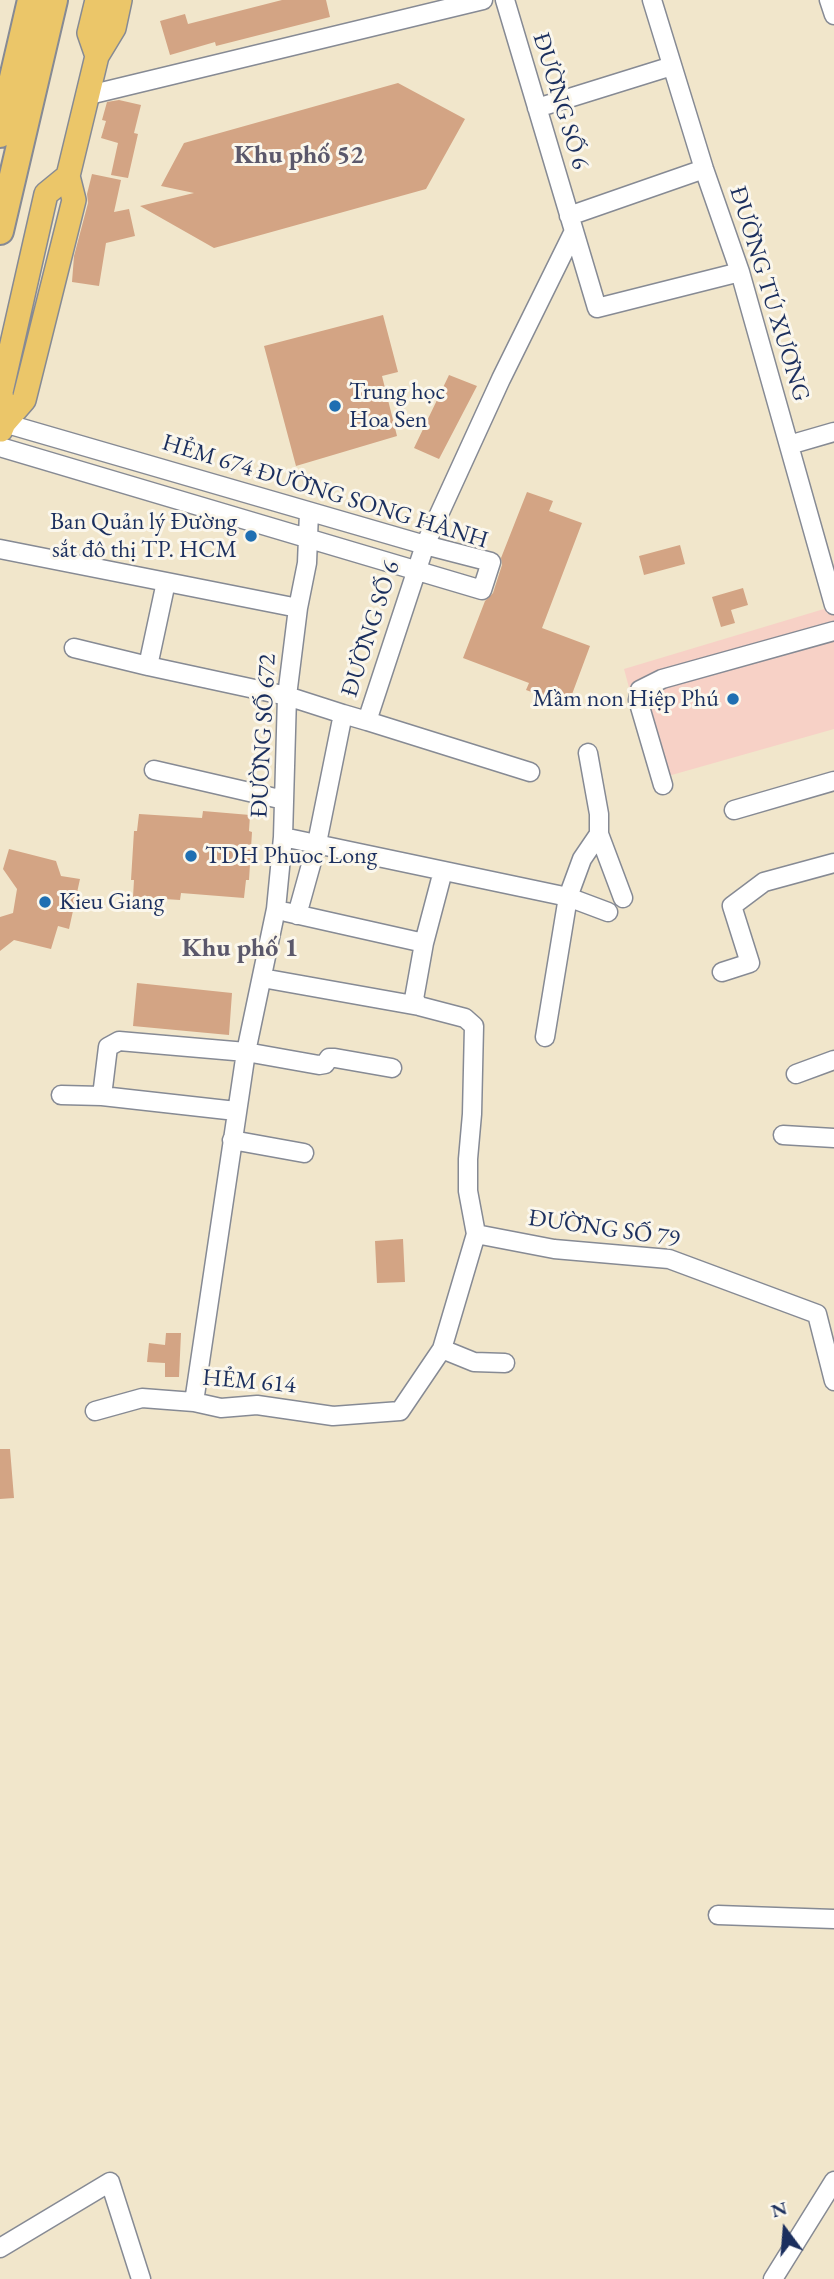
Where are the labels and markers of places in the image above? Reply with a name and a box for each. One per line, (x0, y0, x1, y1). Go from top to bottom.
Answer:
place label: Trung học Hoa Sen (349, 378, 445, 434)
marker: Trung học Hoa Sen (327, 398, 343, 414)
place label: Ban Quản lý Đường sắt đô thị TP. HCM (50, 508, 237, 564)
marker: Ban Quản lý Đường sắt đô thị TP. HCM (243, 528, 259, 544)
place label: Mầm non Hiệp Phú (533, 685, 719, 713)
marker: Mầm non Hiệp Phú (725, 691, 741, 707)
place label: TDH Phuoc Long (205, 842, 377, 870)
marker: TDH Phuoc Long (183, 848, 199, 864)
place label: Kieu Giang (59, 888, 164, 916)
marker: Kieu Giang (37, 894, 53, 910)

